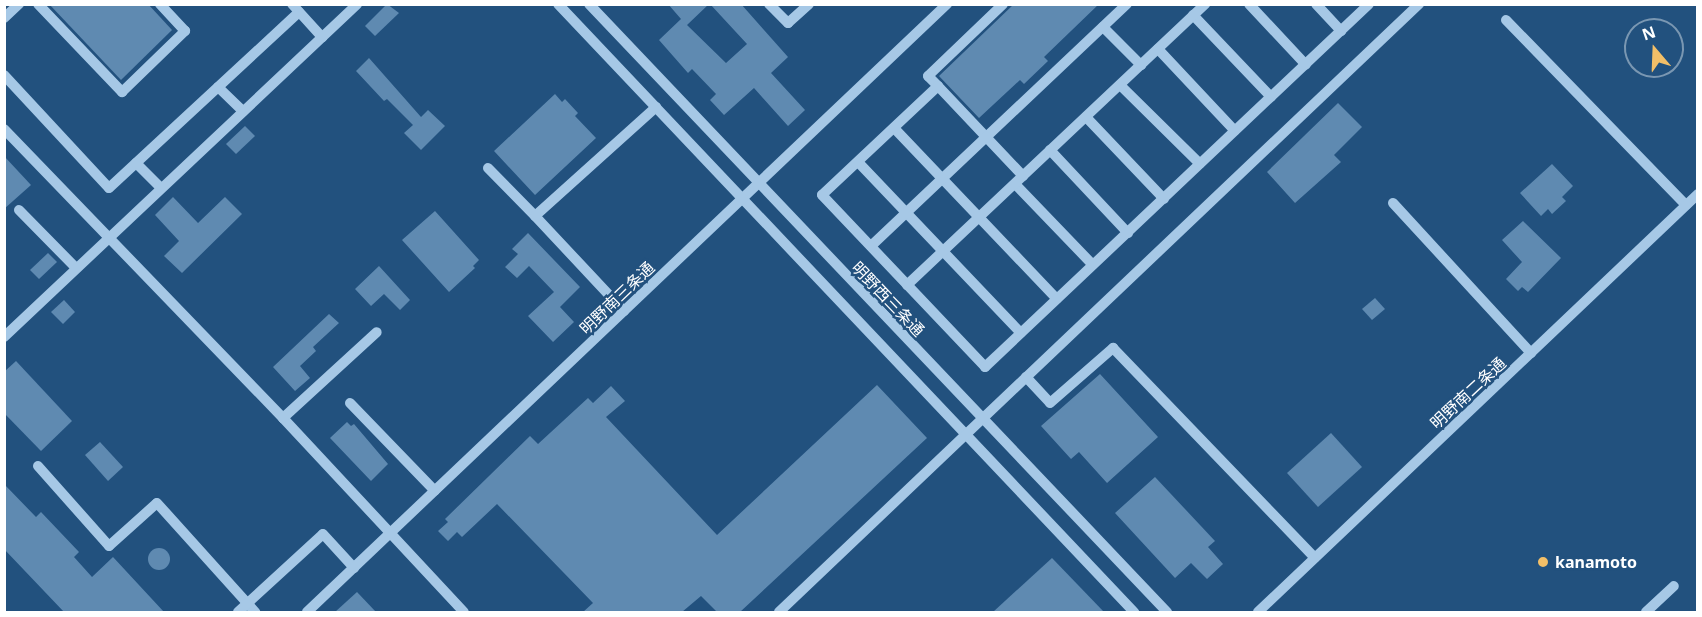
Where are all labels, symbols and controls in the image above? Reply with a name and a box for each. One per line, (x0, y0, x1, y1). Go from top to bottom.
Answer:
north arrow (1624, 18, 1684, 78)
text: N (1639, 20, 1659, 45)
street label: 明野南三条通 (576, 258, 658, 338)
street label: 明野西三条通 (848, 258, 928, 340)
street label: 明野南二条通 (1426, 353, 1510, 433)
place label: kanamoto (1555, 552, 1637, 572)
marker: kanamoto (1536, 555, 1550, 569)

